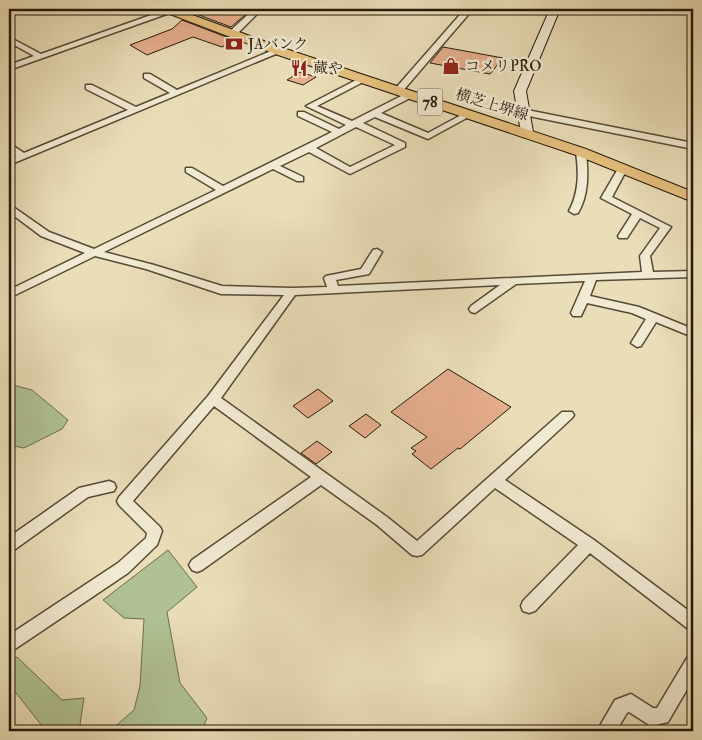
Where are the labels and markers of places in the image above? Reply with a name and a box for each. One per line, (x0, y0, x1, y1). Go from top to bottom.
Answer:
bank icon: JAバンク (224, 34, 244, 54)
place label: JAバンク (247, 35, 308, 55)
shop icon: コメリPRO (441, 56, 461, 76)
place label: コメリPRO (465, 57, 541, 76)
restaurant icon: 蔵や (289, 58, 309, 78)
place label: 蔵や (313, 59, 343, 78)

